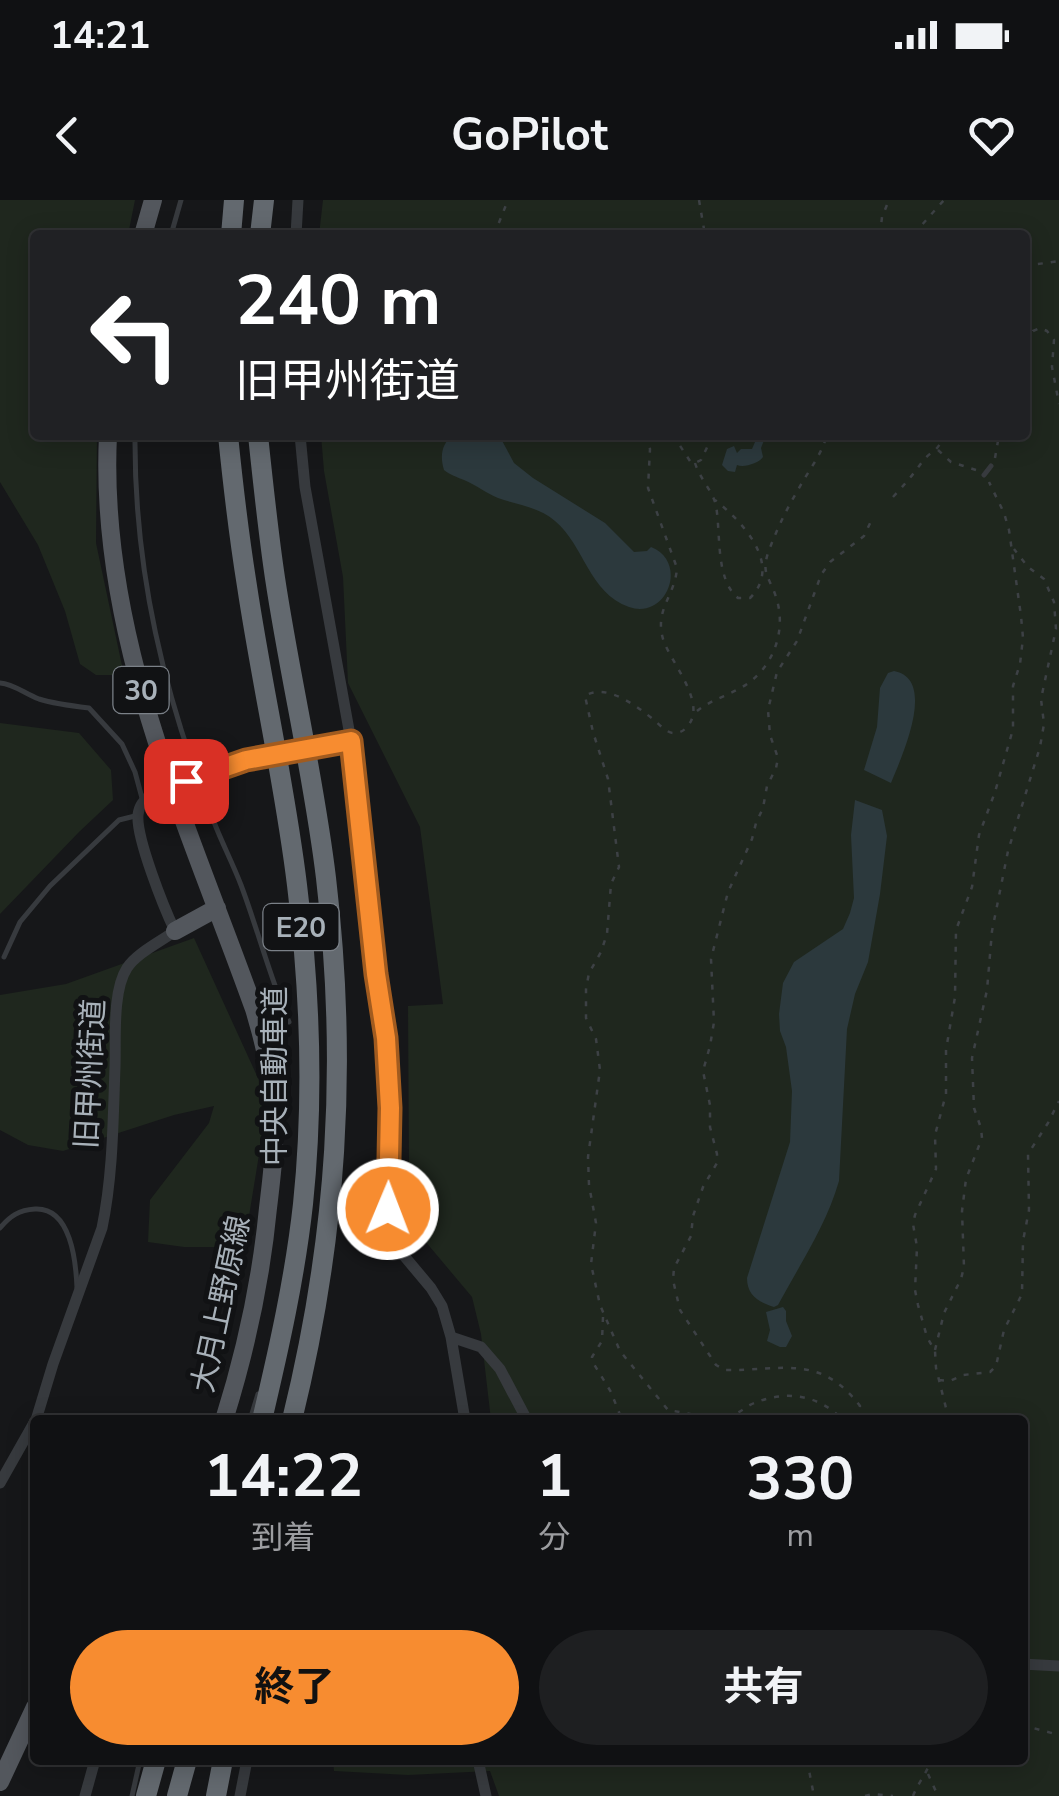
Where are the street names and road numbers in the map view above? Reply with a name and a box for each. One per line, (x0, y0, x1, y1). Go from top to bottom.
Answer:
road number: 30 (114, 667, 168, 713)
road number: E20 (264, 904, 338, 950)
street label: 中央自動車道 (255, 986, 296, 1166)
street label: 旧甲州街道 (66, 998, 115, 1150)
street label: 大月上野原線 (183, 1212, 260, 1396)

